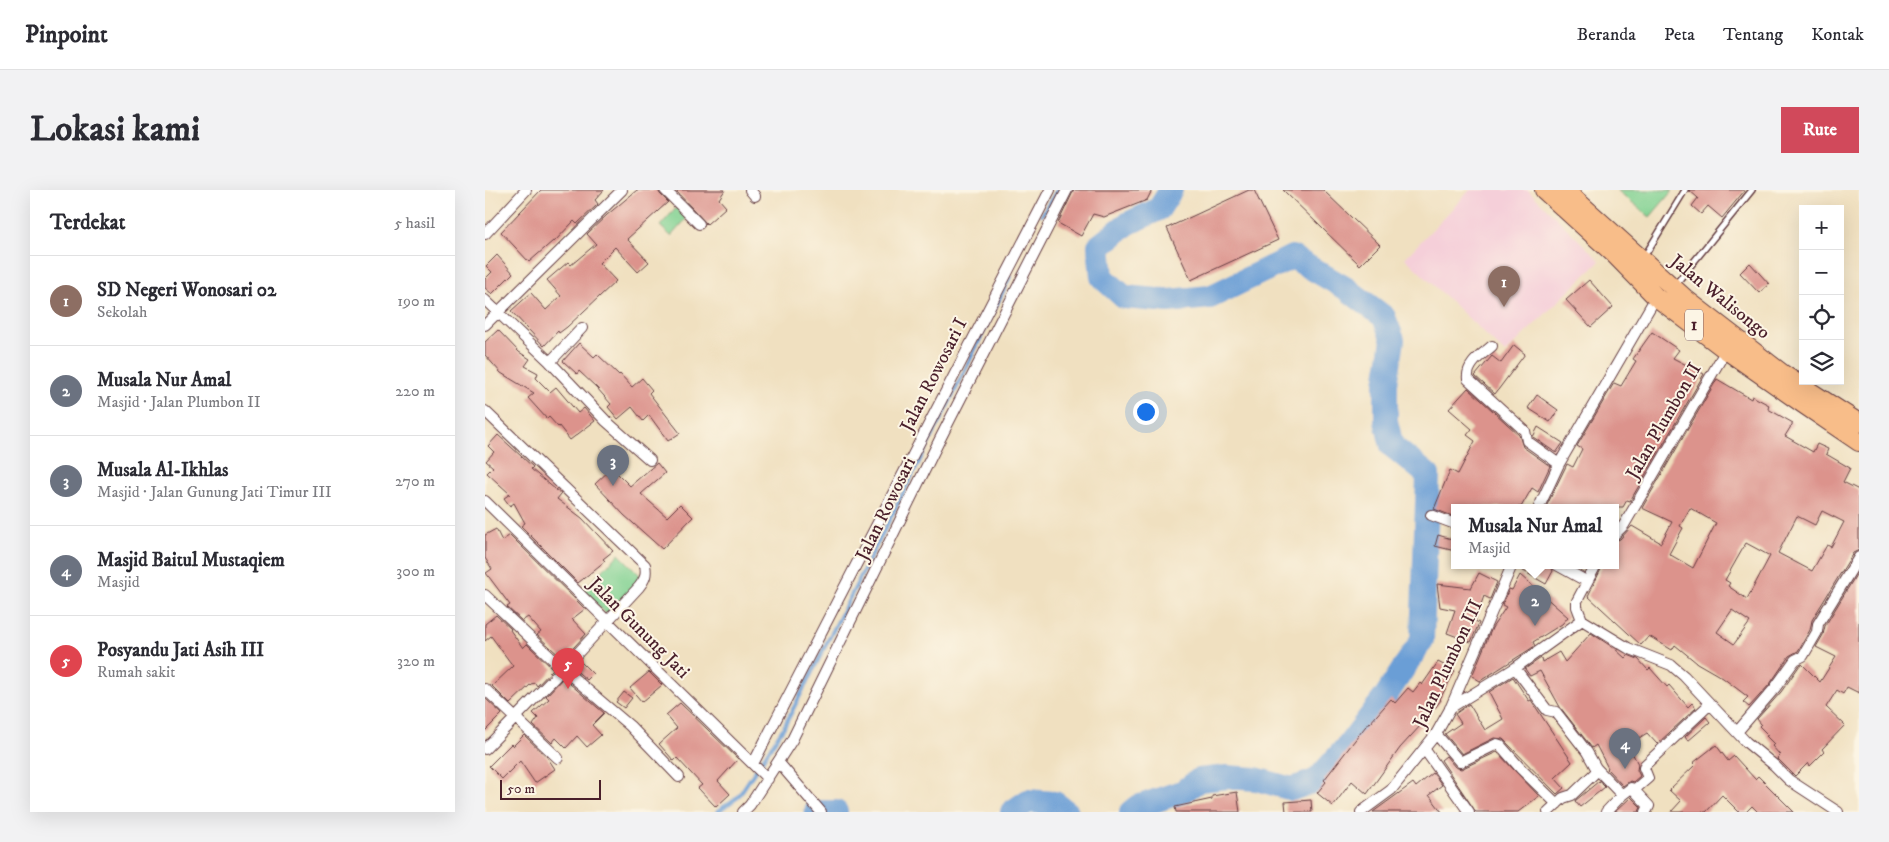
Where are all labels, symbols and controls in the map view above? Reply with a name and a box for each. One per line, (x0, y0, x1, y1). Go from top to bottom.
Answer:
text: Pinpoint (25, 20, 108, 50)
text: Beranda (1577, 24, 1636, 46)
text: Peta (1664, 24, 1695, 46)
text: Tentang (1723, 24, 1783, 46)
text: Kontak (1811, 24, 1864, 46)
button: Rute (1781, 107, 1859, 153)
text: Lokasi kami (30, 108, 200, 152)
map controls (1799, 205, 1844, 385)
button: + (1799, 205, 1844, 250)
text: Terdekat (50, 210, 125, 236)
text: 5 hasil (394, 213, 435, 233)
street label: Jalan Walisongo (1664, 248, 1775, 344)
button: − (1799, 250, 1844, 295)
pin: 1 (1488, 266, 1520, 307)
text: SD Negeri Wonosari 02 (97, 279, 276, 302)
text: 1 (63, 291, 69, 311)
text: 190 m (397, 291, 435, 311)
button: locate (1799, 295, 1844, 340)
text: Sekolah (97, 302, 148, 322)
road number: 1 (1685, 310, 1703, 340)
street label: Jalan Rowosari I (895, 314, 973, 437)
button: layers (1799, 340, 1844, 385)
street label: Jalan Plumbon II (1620, 358, 1707, 485)
text: Musala Nur Amal (97, 369, 231, 392)
text: 2 (62, 381, 70, 401)
text: 220 m (395, 381, 435, 401)
text: Masjid · Jalan Plumbon II (97, 392, 261, 412)
your location (1133, 399, 1159, 425)
pin: 3 (597, 445, 629, 486)
street label: Jalan Rowosari (850, 453, 921, 566)
text: Musala Al-Ikhlas (97, 459, 228, 482)
text: 3 (63, 471, 69, 491)
text: 270 m (395, 471, 435, 491)
text: Masjid · Jalan Gunung Jati Timur III (97, 482, 332, 502)
popup (1451, 504, 1619, 569)
text: Musala Nur Amal (1468, 515, 1602, 538)
text: Masjid (1468, 538, 1511, 558)
text: Masjid Baitul Mustaqiem (97, 549, 285, 572)
text: 4 (61, 561, 71, 581)
text: 300 m (396, 561, 435, 581)
street label: Jalan Gunung Jati (582, 571, 695, 684)
text: Masjid (97, 572, 140, 592)
pin: 2 (1519, 585, 1551, 626)
street label: Jalan Plumbon III (1407, 596, 1488, 733)
text: Posyandu Jati Asih III (97, 639, 264, 662)
pin: 5 (552, 648, 584, 689)
text: 5 (62, 651, 70, 671)
text: 320 m (397, 651, 435, 671)
text: Rumah sakit (97, 662, 175, 682)
pin: 4 (1609, 728, 1641, 769)
scale bar (500, 777, 601, 800)
text: 50 m (507, 780, 535, 798)

